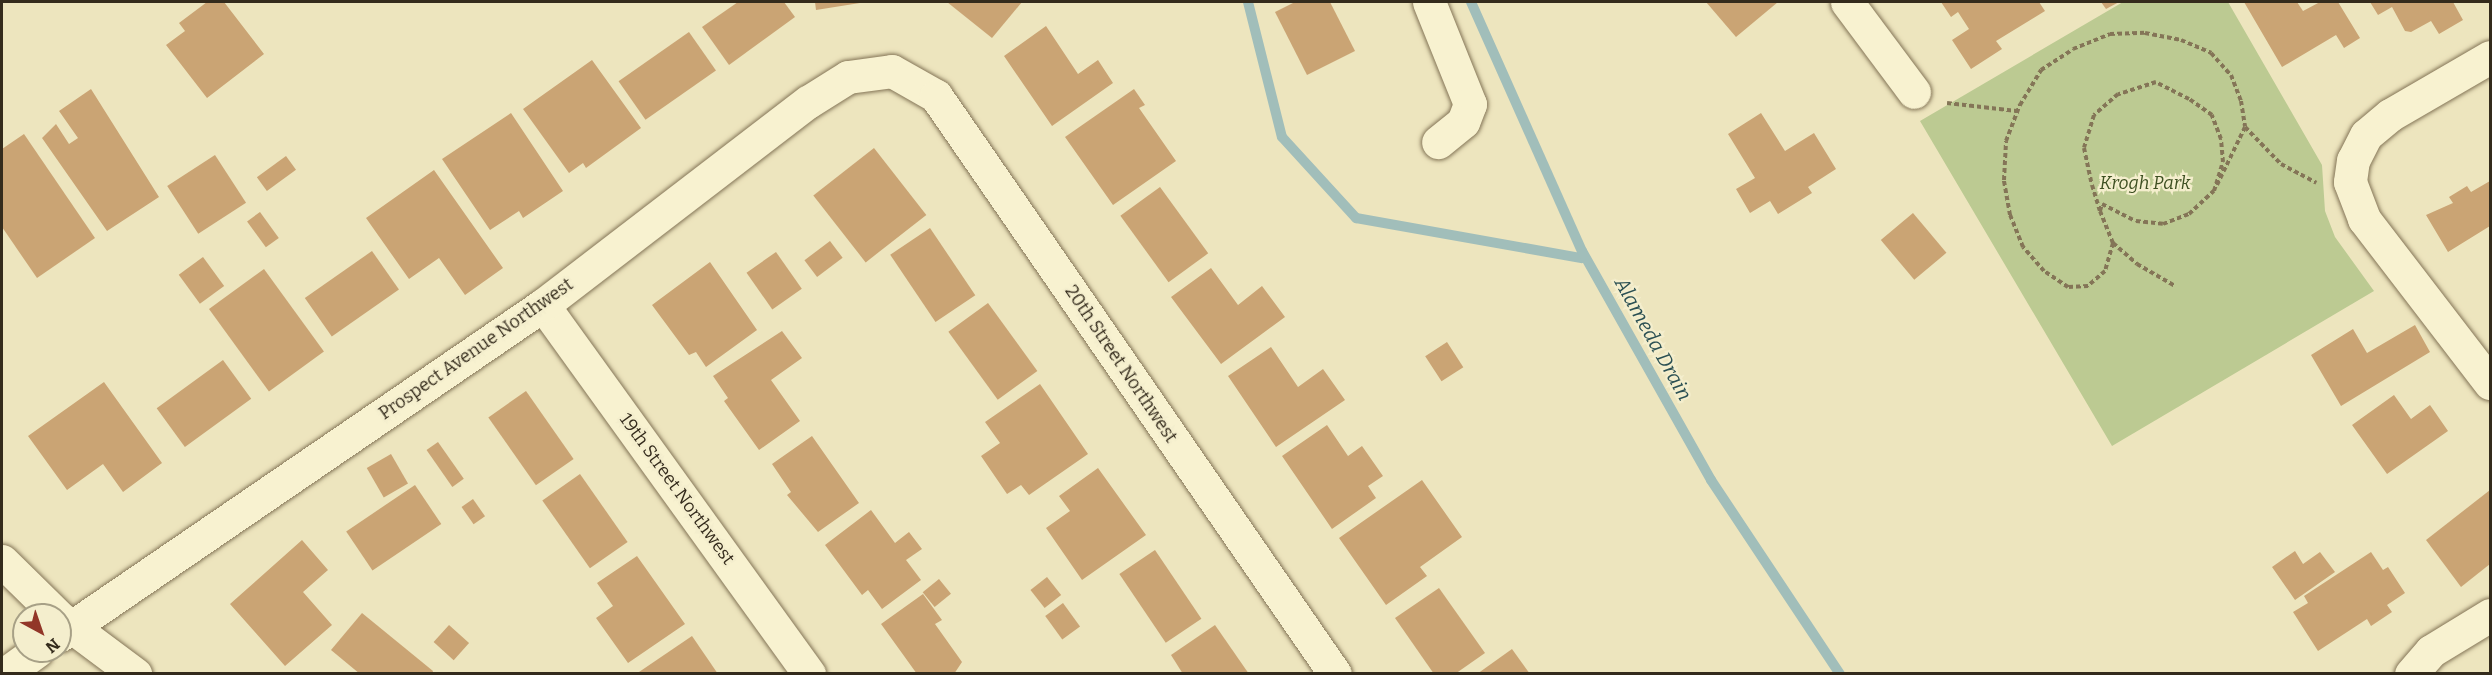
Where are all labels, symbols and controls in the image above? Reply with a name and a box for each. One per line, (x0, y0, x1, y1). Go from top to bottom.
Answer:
park label: Krogh Park (2099, 172, 2191, 194)
water label: Alameda Drain (1609, 273, 1697, 405)
street label: Prospect Avenue Northwest (375, 274, 577, 424)
street label: 20th Street Northwest (1060, 281, 1182, 447)
street label: 19th Street Northwest (615, 409, 739, 569)
north arrow (12, 603, 72, 663)
text: N (42, 634, 63, 657)

